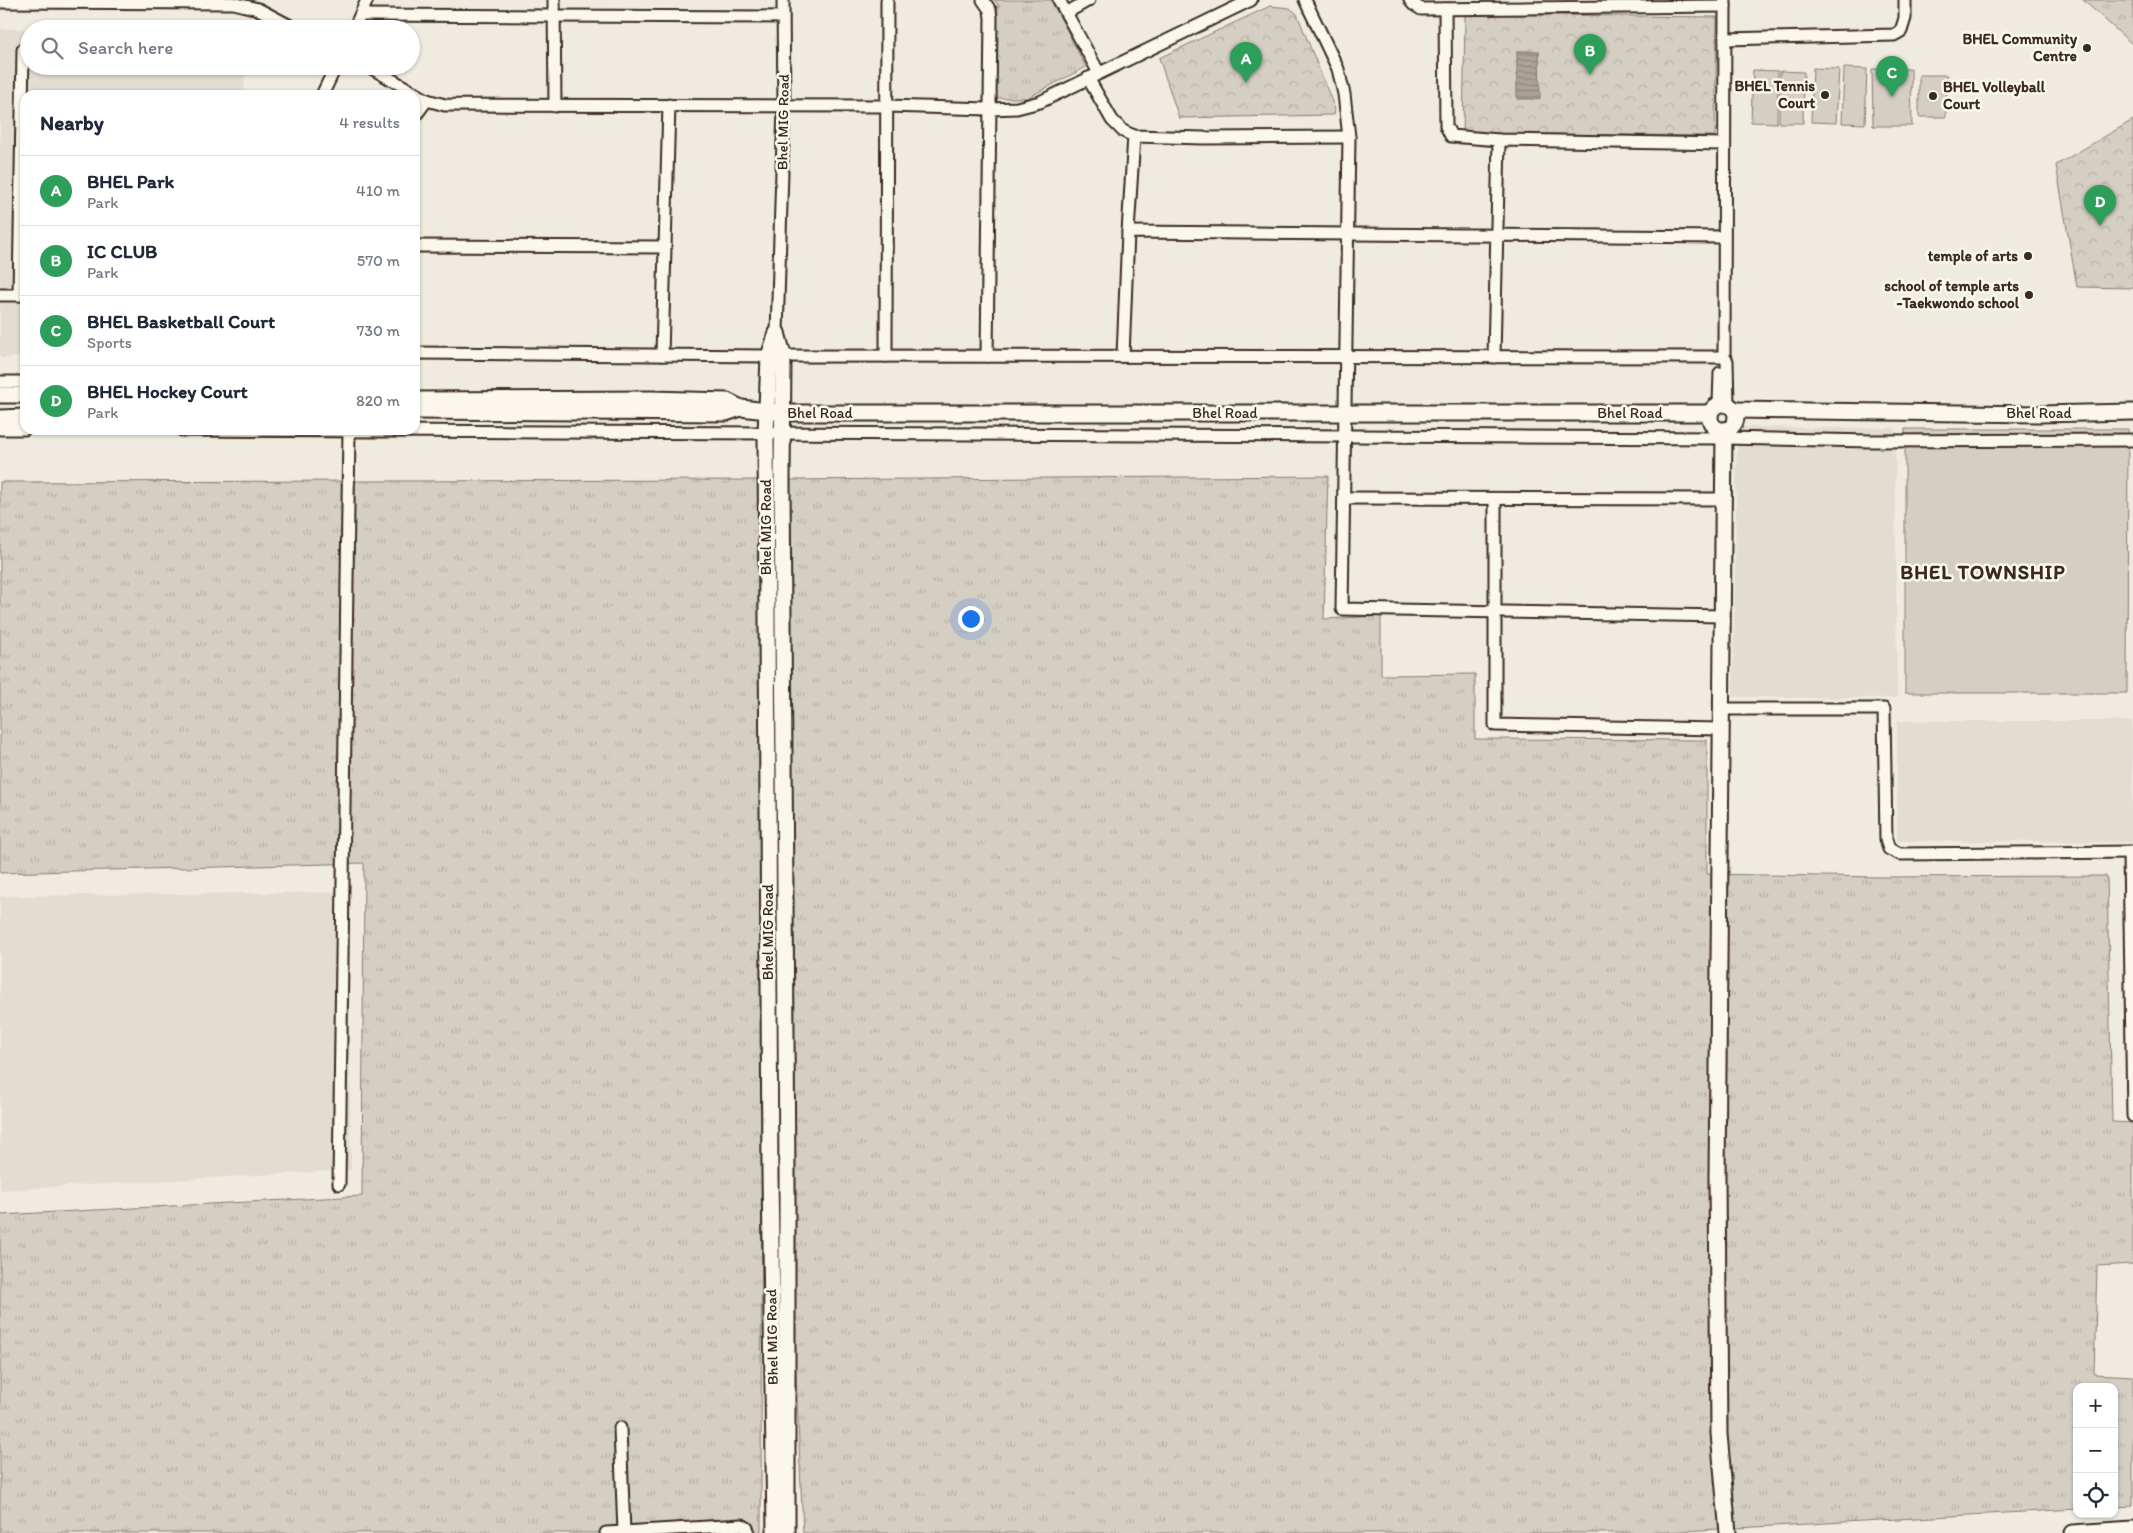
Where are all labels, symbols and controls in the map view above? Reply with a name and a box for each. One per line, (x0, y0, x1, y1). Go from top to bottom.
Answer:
search box (20, 20, 420, 75)
place label: BHEL Community Centre (1963, 30, 2078, 65)
icon: search (38, 34, 66, 62)
pin: B (1574, 34, 1606, 75)
text: Search here (78, 36, 173, 59)
pin: A (1230, 42, 1262, 83)
marker: BHEL Community Centre (2081, 42, 2093, 54)
pin: C (1876, 56, 1908, 97)
street label: Bhel MIG Road (773, 73, 793, 170)
place label: BHEL Tennis Court (1735, 77, 1815, 112)
place label: BHEL Volleyball Court (1943, 78, 2046, 113)
marker: BHEL Tennis Court (1819, 89, 1831, 101)
marker: BHEL Volleyball Court (1927, 90, 1939, 102)
text: Nearby (40, 110, 104, 135)
text: 4 results (339, 113, 400, 132)
text: BHEL Park (87, 170, 174, 193)
text: A (51, 181, 61, 200)
text: 410 m (356, 181, 400, 200)
pin: D (2084, 185, 2116, 226)
text: Park (87, 193, 118, 212)
text: IC CLUB (87, 240, 157, 263)
place label: temple of arts (1928, 247, 2018, 266)
marker: temple of arts (2022, 250, 2034, 262)
text: B (51, 251, 61, 270)
text: 570 m (357, 251, 400, 270)
text: Park (87, 263, 118, 282)
place label: school of temple arts -Taekwondo school (1884, 277, 2020, 312)
marker: school of temple arts -Taekwondo school (2023, 289, 2035, 301)
text: BHEL Basketball Court (87, 310, 275, 333)
text: C (51, 321, 61, 340)
text: 730 m (356, 321, 400, 340)
text: Sports (87, 333, 132, 352)
text: BHEL Hockey Court (87, 380, 248, 403)
text: D (51, 391, 61, 410)
text: 820 m (356, 391, 400, 410)
text: Park (87, 403, 118, 422)
street label: Bhel Road (787, 404, 853, 422)
street label: Bhel Road (1192, 404, 1258, 422)
street label: Bhel Road (1597, 404, 1663, 422)
street label: Bhel Road (2006, 404, 2072, 422)
street label: Bhel MIG Road (757, 478, 775, 575)
district label: BHEL TOWNSHIP (1900, 560, 2066, 584)
your location (958, 606, 984, 632)
street label: Bhel MIG Road (759, 883, 777, 980)
street label: Bhel MIG Road (762, 1288, 782, 1385)
map controls (2073, 1383, 2118, 1518)
button: + (2073, 1383, 2118, 1428)
button: − (2073, 1428, 2118, 1473)
button: locate (2073, 1473, 2118, 1518)

